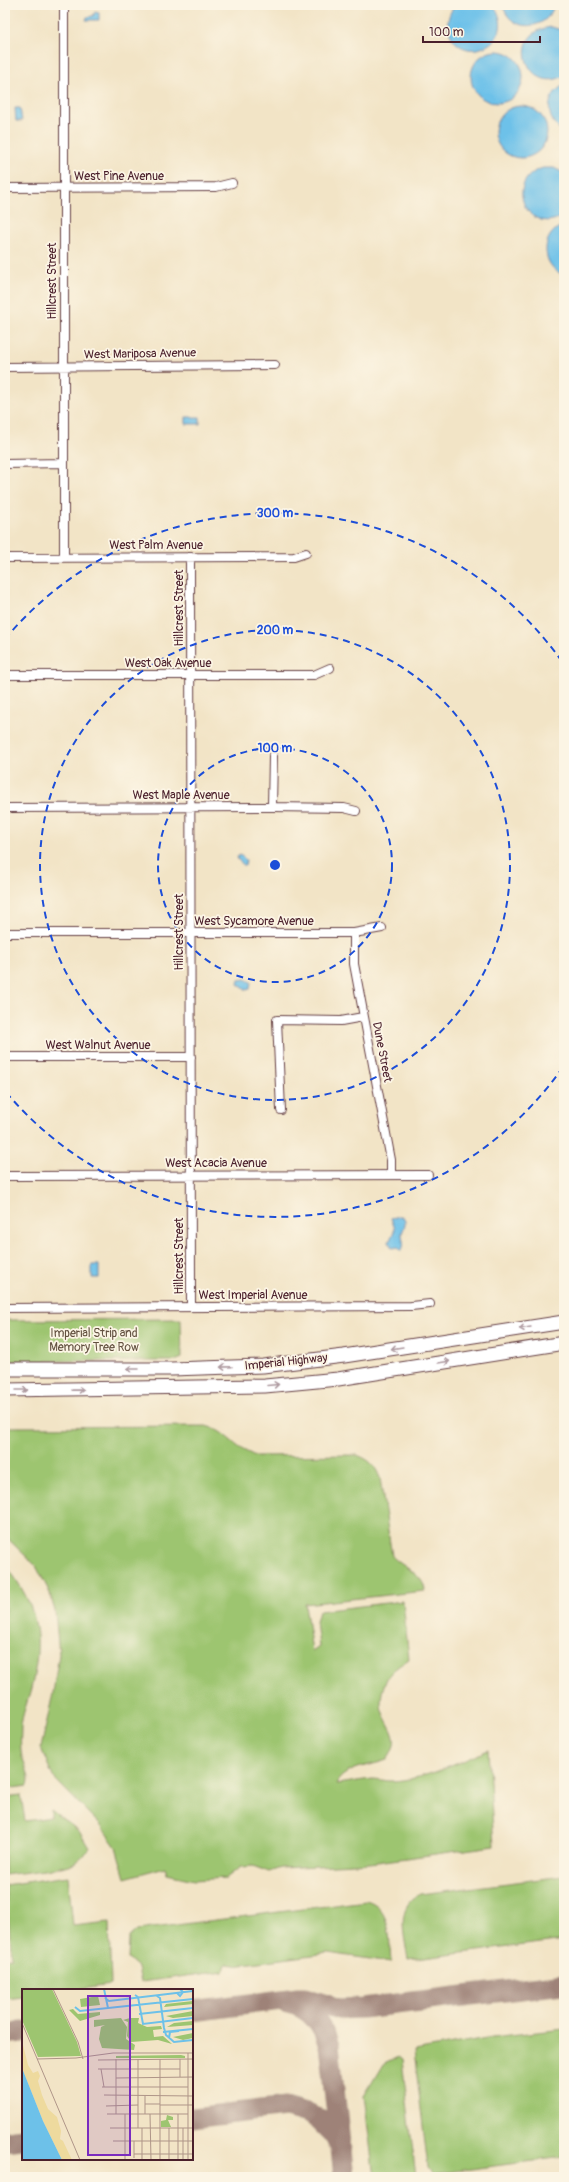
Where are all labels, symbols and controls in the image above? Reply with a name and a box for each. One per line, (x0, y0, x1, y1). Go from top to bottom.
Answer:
scale bar (423, 18, 540, 44)
text: 100 m (429, 25, 464, 40)
street label: West Pine Avenue (74, 169, 164, 184)
street label: Hillcrest Street (45, 242, 60, 319)
street label: West Mariposa Avenue (84, 346, 196, 362)
text: 300 m (257, 506, 294, 521)
street label: West Palm Avenue (109, 538, 203, 553)
street label: Hillcrest Street (172, 569, 187, 646)
text: 200 m (257, 623, 294, 638)
street label: West Oak Avenue (125, 656, 211, 671)
text: 100 m (258, 741, 293, 756)
street label: West Maple Avenue (132, 788, 230, 803)
centre of rings (268, 858, 282, 872)
street label: Hillcrest Street (172, 893, 187, 970)
street label: West Sycamore Avenue (194, 914, 314, 929)
street label: Dune Street (369, 1021, 395, 1084)
street label: West Walnut Avenue (46, 1038, 150, 1053)
street label: West Acacia Avenue (165, 1156, 267, 1171)
street label: Hillcrest Street (172, 1217, 187, 1294)
street label: West Imperial Avenue (199, 1288, 308, 1303)
one-way arrow (519, 1324, 532, 1332)
park label: Imperial Strip and Memory Tree Row (49, 1326, 139, 1355)
one-way arrow (391, 1344, 404, 1352)
street label: Imperial Highway (244, 1350, 328, 1374)
one-way arrow (437, 1358, 450, 1366)
one-way arrow (220, 1363, 233, 1371)
one-way arrow (127, 1365, 140, 1373)
one-way arrow (266, 1382, 279, 1389)
one-way arrow (15, 1386, 28, 1394)
one-way arrow (71, 1386, 84, 1394)
inset map (22, 1989, 193, 2160)

